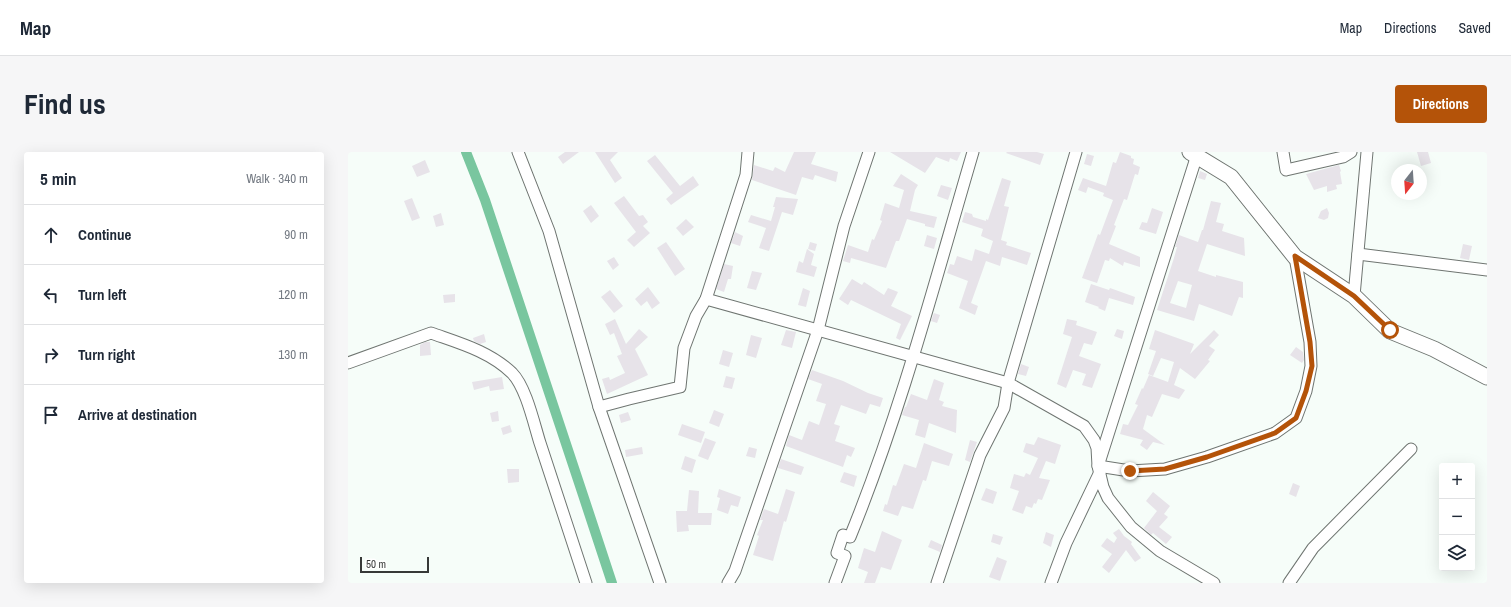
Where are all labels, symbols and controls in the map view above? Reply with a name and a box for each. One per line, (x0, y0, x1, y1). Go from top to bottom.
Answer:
text: Map (20, 15, 51, 41)
text: Map (1340, 19, 1362, 37)
text: Directions (1384, 19, 1436, 37)
text: Saved (1458, 19, 1491, 37)
text: Find us (24, 85, 106, 123)
button: Directions (1395, 85, 1487, 123)
north arrow (1391, 164, 1427, 200)
text: 5 min (40, 167, 76, 190)
text: Walk · 340 m (246, 170, 308, 187)
icon: ahead (40, 224, 62, 246)
text: Continue (78, 224, 131, 245)
text: 90 m (284, 226, 308, 243)
icon: left (40, 284, 62, 306)
text: Turn left (78, 284, 126, 305)
text: 120 m (278, 286, 308, 303)
route start (1381, 321, 1399, 339)
icon: right (40, 344, 62, 366)
text: Turn right (78, 344, 135, 365)
text: 130 m (278, 346, 308, 363)
icon: arrive (40, 404, 62, 426)
text: Arrive at destination (78, 404, 197, 425)
route end (1121, 462, 1139, 480)
map controls (1439, 463, 1475, 571)
button: + (1439, 463, 1475, 499)
button: − (1439, 499, 1475, 535)
button: layers (1439, 535, 1475, 571)
scale bar (360, 555, 429, 574)
text: 50 m (366, 557, 386, 571)

